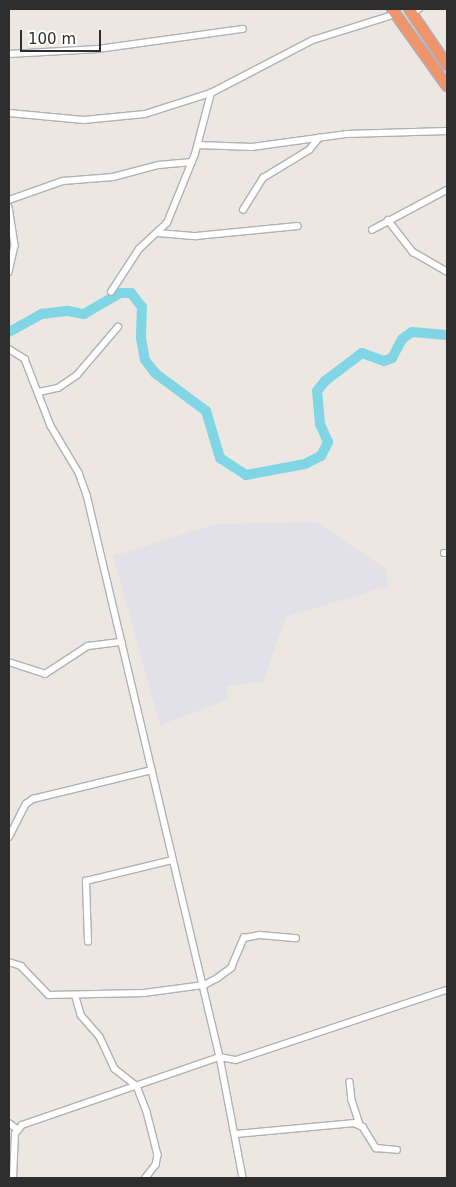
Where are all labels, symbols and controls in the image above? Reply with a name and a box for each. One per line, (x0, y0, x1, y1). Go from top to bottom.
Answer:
scale bar (22, 20, 104, 52)
text: 100 m (28, 30, 76, 48)

